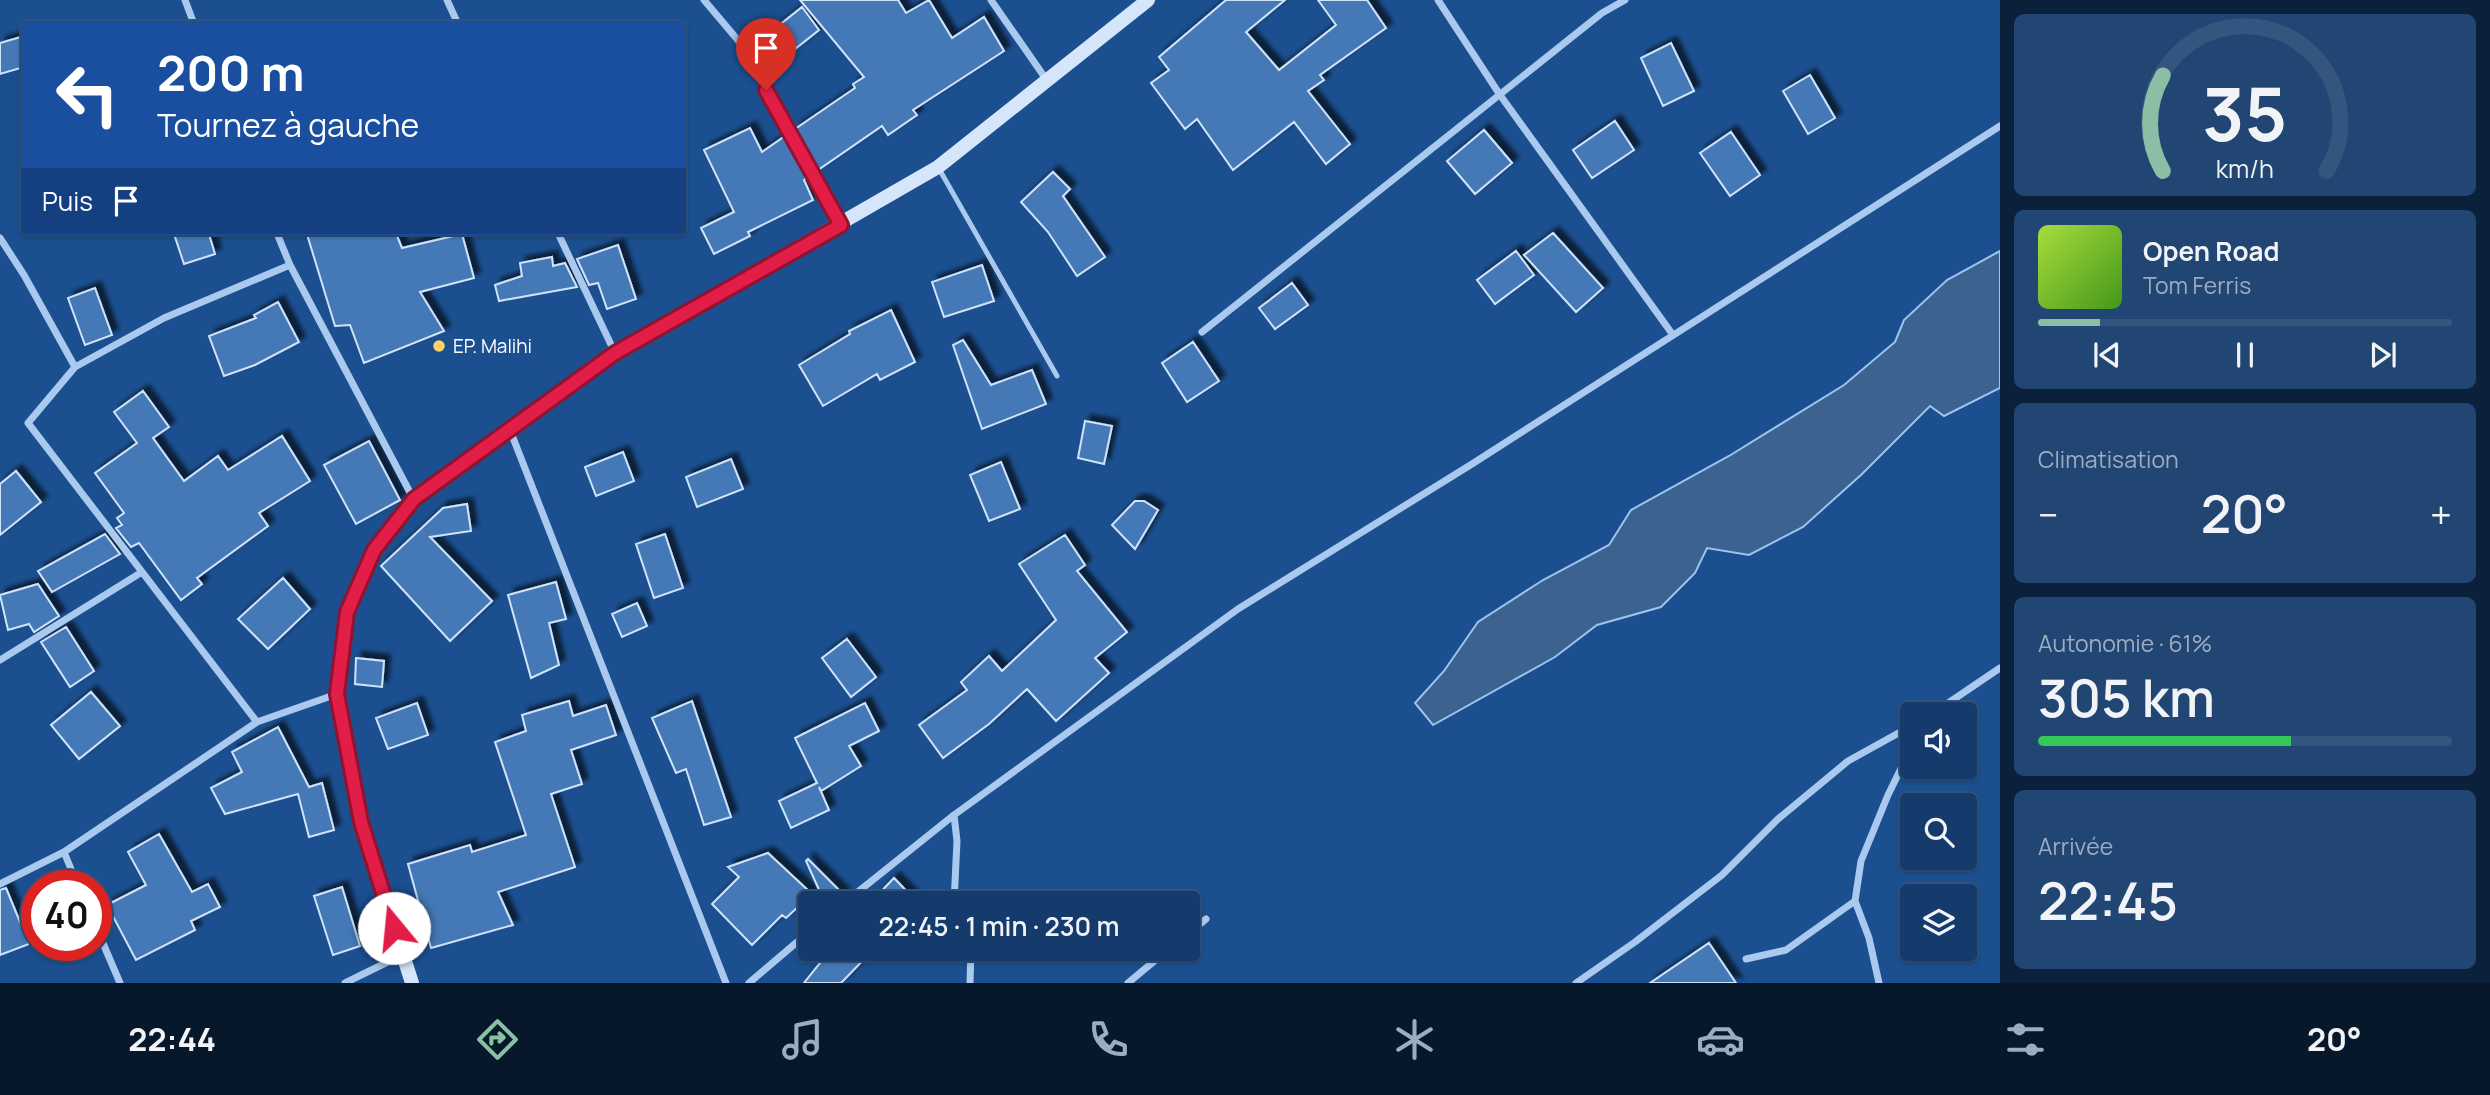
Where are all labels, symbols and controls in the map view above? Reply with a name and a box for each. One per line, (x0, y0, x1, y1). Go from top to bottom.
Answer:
pin (736, 18, 796, 90)
icon: arrive (747, 29, 785, 67)
text: 200 m (157, 39, 305, 106)
icon: left (42, 49, 133, 140)
text: 35 (2203, 63, 2288, 163)
text: Tournez à gauche (157, 103, 419, 147)
text: km/h (2216, 151, 2274, 186)
icon: arrive (107, 182, 145, 220)
text: Puis (42, 183, 93, 219)
text: Open Road (2143, 233, 2279, 269)
text: Tom Ferris (2143, 269, 2251, 301)
place label: EP. Malihi (453, 333, 532, 359)
icon: previous (2088, 336, 2126, 374)
icon: pause (2226, 336, 2264, 374)
icon: next (2364, 336, 2402, 374)
marker: EP. Malihi (431, 338, 447, 354)
text: Climatisation (2038, 443, 2179, 475)
text: 20° (2201, 478, 2288, 549)
text: − (2038, 488, 2059, 540)
text: + (2430, 488, 2452, 540)
text: Autonomie · 61% (2038, 627, 2212, 659)
text: 305 km (2038, 662, 2215, 733)
map controls (1900, 702, 1977, 961)
button: sound (1900, 702, 1977, 779)
button: search (1900, 793, 1977, 870)
text: Arrivée (2038, 830, 2113, 862)
text: 22:45 (2038, 865, 2178, 936)
speed limit sign: 40 (21, 870, 112, 961)
button: layers (1900, 884, 1977, 961)
position arrow (357, 891, 431, 965)
text: 22:45 · 1 min · 230 m (879, 908, 1119, 944)
icon: directions (473, 1015, 522, 1064)
icon: music (778, 1015, 827, 1064)
icon: phone (1084, 1015, 1133, 1064)
icon: climate (1390, 1015, 1439, 1064)
icon: car (1696, 1015, 1745, 1064)
icon: filters (2001, 1015, 2050, 1064)
text: 22:44 (128, 1017, 216, 1061)
text: 20° (2307, 1017, 2362, 1061)

